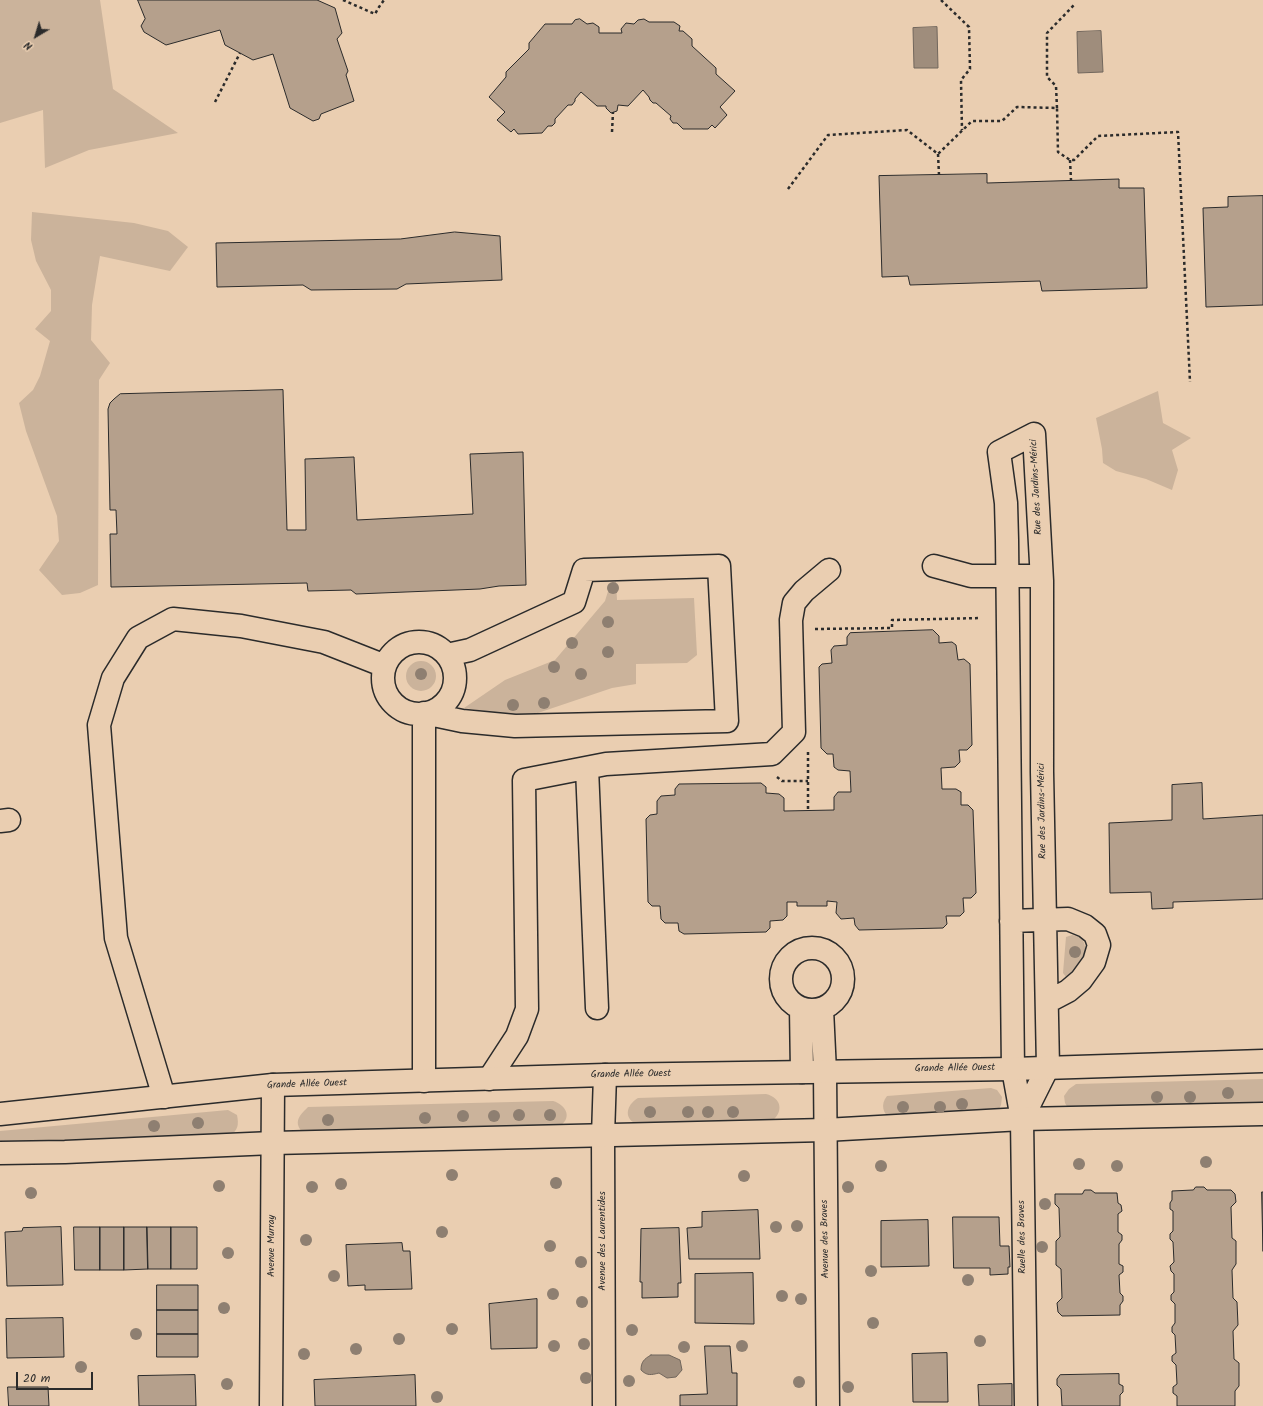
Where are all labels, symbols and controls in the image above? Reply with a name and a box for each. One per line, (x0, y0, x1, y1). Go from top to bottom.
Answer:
north arrow (16, 16, 56, 56)
text: N (20, 36, 37, 55)
street label: Rue des Jardins-Mérici (1028, 439, 1046, 535)
street label: Rue des Jardins-Mérici (1036, 763, 1050, 859)
street label: Grande Allée Ouest (915, 1062, 995, 1076)
street label: Grande Allée Ouest (591, 1068, 671, 1082)
street label: Grande Allée Ouest (267, 1078, 347, 1092)
street label: Avenue des Laurentides (597, 1191, 609, 1291)
street label: Avenue des Braves (819, 1200, 833, 1278)
street label: Ruelle des Braves (1016, 1200, 1030, 1274)
street label: Avenue Murray (266, 1215, 278, 1277)
scale bar (18, 1364, 95, 1390)
text: 20 m (23, 1369, 50, 1388)

